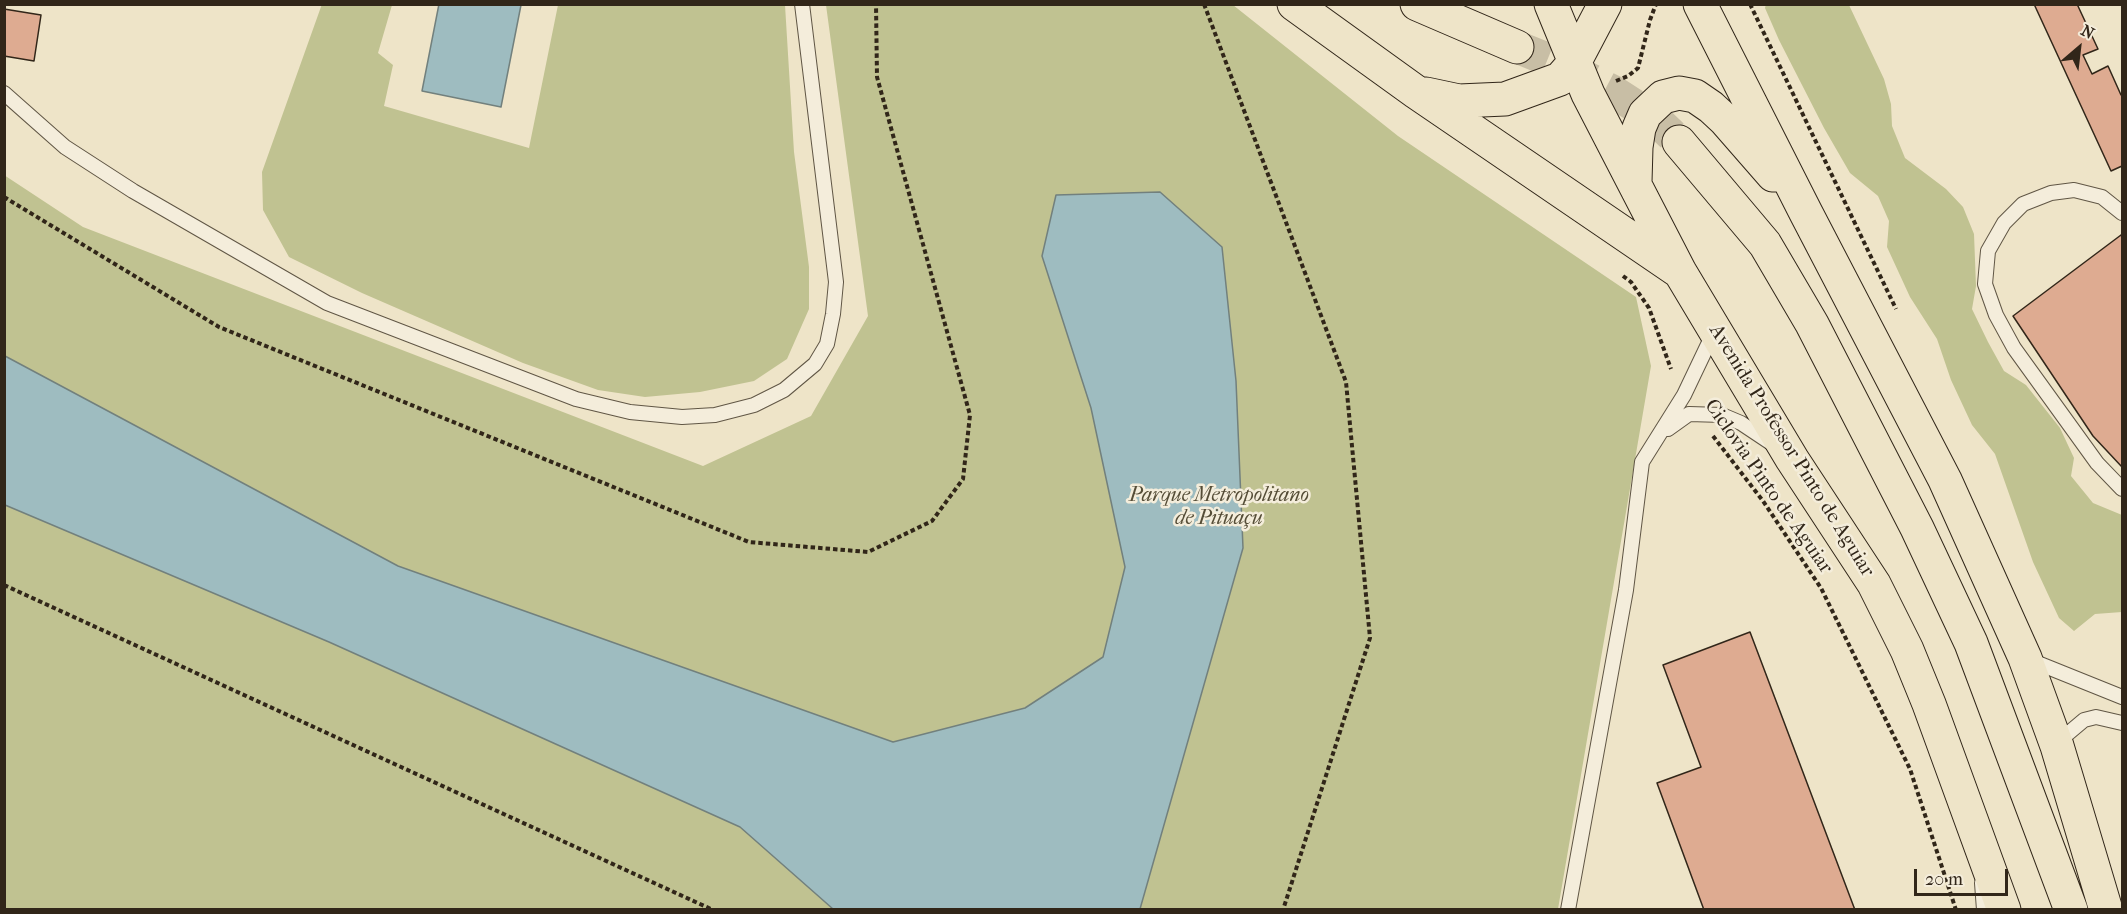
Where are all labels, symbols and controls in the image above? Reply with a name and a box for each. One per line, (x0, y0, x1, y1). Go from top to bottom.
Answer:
north arrow (2049, 18, 2109, 78)
text: N (2078, 20, 2097, 43)
street label: Avenida Professor Pinto de Aguiar (1703, 320, 1879, 582)
street label: Ciclovia Pinto de Aguiar (1699, 395, 1837, 579)
park label: Parque Metropolitano de Pituaçu (1129, 484, 1309, 531)
scale bar (1917, 857, 2012, 895)
text: 20 m (1925, 869, 1963, 890)

